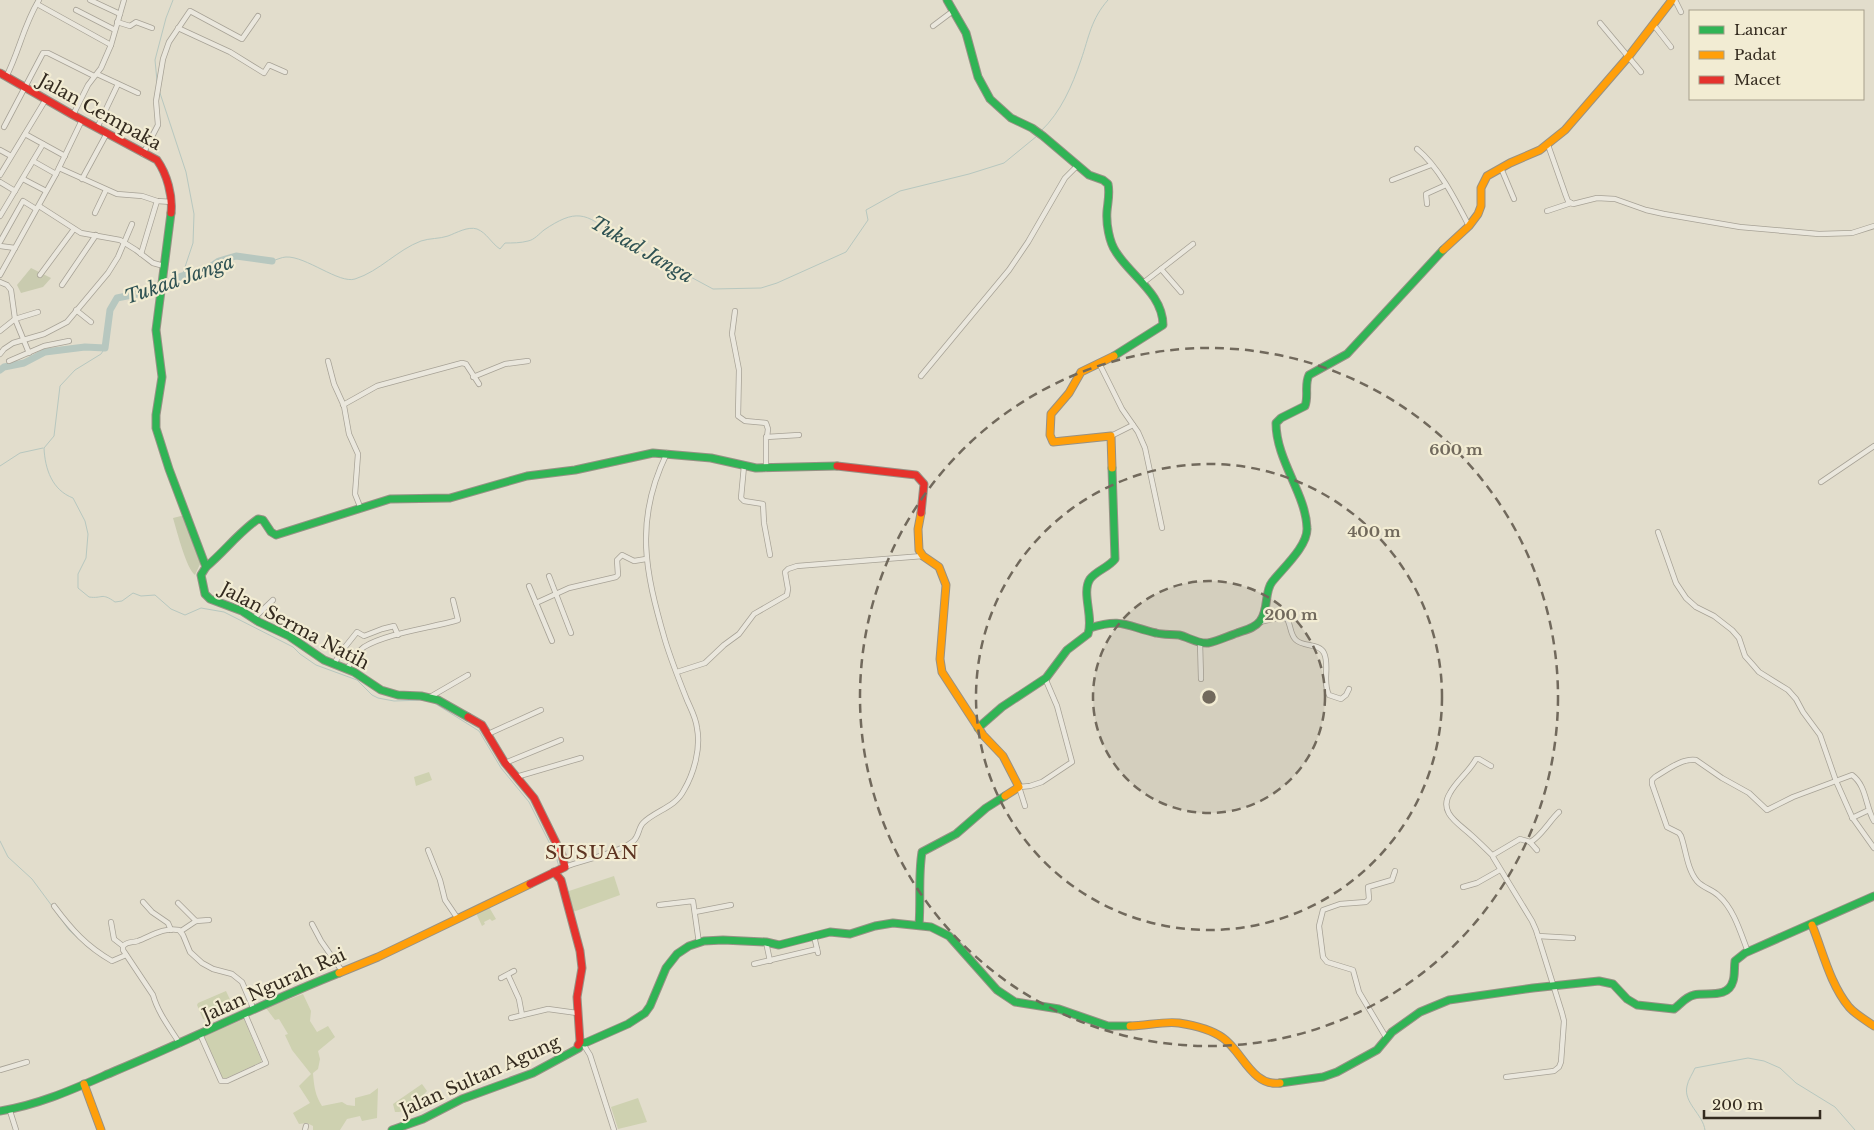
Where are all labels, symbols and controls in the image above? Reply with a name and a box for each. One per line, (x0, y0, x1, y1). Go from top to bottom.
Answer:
legend (1689, 10, 1864, 100)
text: Lancar (1734, 20, 1788, 39)
text: Padat (1734, 45, 1777, 64)
street label: Jalan Cempaka (33, 68, 165, 155)
text: Macet (1734, 70, 1781, 89)
water label: Tukad Janga (586, 211, 697, 288)
water label: Tukad Janga (121, 250, 237, 309)
text: 600 m (1429, 440, 1483, 459)
text: 400 m (1347, 522, 1401, 541)
street label: Jalan Serma Natih (215, 576, 373, 675)
text: 200 m (1265, 605, 1318, 624)
centre of rings (1200, 688, 1218, 706)
district label: SUSUAN (545, 841, 639, 864)
street label: Jalan Ngurah Rai (197, 943, 349, 1027)
street label: Jalan Sultan Agung (395, 1031, 564, 1122)
scale bar (1704, 1088, 1820, 1120)
text: 200 m (1712, 1095, 1763, 1114)

